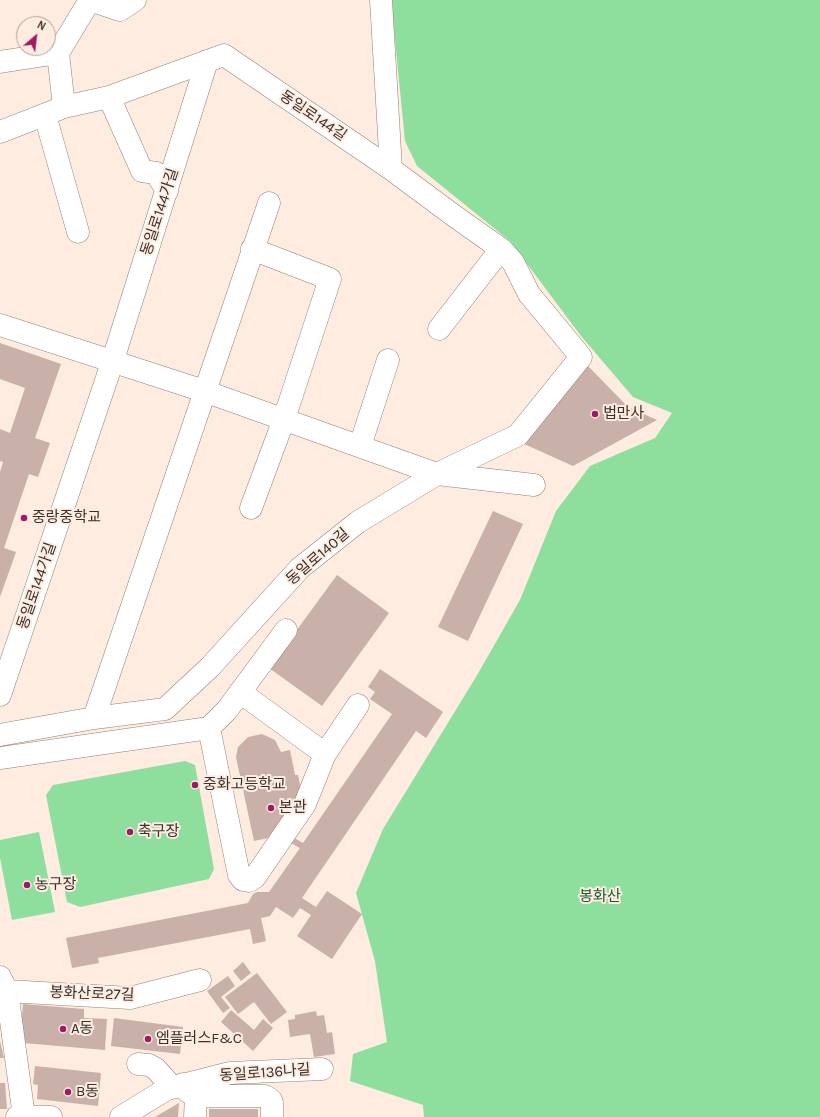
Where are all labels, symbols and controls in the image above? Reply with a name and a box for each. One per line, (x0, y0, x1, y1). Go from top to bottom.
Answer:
north arrow (16, 16, 56, 56)
text: N (35, 18, 48, 33)
street label: 동일로144길 (276, 87, 350, 145)
street label: 동일로144가길 (137, 166, 183, 258)
place label: 법만사 (603, 405, 644, 423)
marker: 법만사 (590, 409, 600, 419)
place label: 중랑중학교 (32, 509, 101, 527)
marker: 중랑중학교 (19, 513, 29, 523)
street label: 동일로140길 (283, 525, 353, 589)
street label: 동일로144가길 (14, 540, 60, 632)
place label: 중화고등학교 (203, 776, 286, 794)
marker: 중화고등학교 (190, 780, 200, 790)
place label: 본관 (279, 799, 307, 817)
marker: 본관 (266, 803, 276, 813)
place label: 축구장 (138, 823, 179, 841)
marker: 축구장 (125, 827, 135, 837)
place label: 농구장 (35, 876, 76, 894)
marker: 농구장 (22, 880, 32, 890)
park label: 봉화산 (579, 888, 621, 906)
street label: 봉화산로27길 (49, 984, 135, 1004)
place label: A동 (71, 1020, 93, 1038)
marker: A동 (58, 1024, 68, 1034)
place label: 엠플러스F&C (156, 1030, 242, 1048)
marker: 엠플러스F&C (143, 1034, 153, 1044)
street label: 동일로136나길 (219, 1061, 311, 1085)
place label: B동 (76, 1083, 99, 1101)
marker: B동 (63, 1087, 73, 1097)

